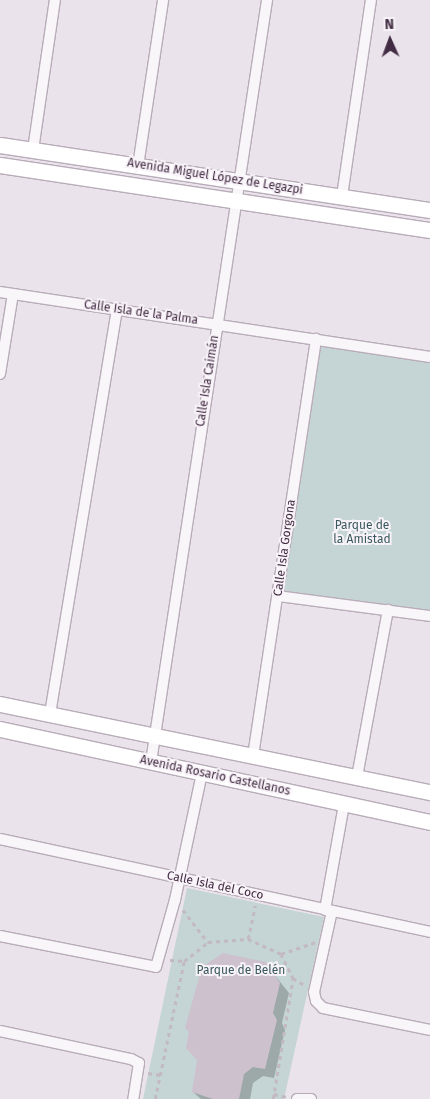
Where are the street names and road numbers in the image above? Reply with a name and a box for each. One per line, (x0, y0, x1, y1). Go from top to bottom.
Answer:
street label: Avenida Miguel López de Legazpi (126, 156, 304, 198)
street label: Calle Isla de la Palma (83, 298, 199, 328)
street label: Calle Isla Caimán (194, 334, 222, 428)
street label: Calle Isla Gorgona (271, 499, 299, 597)
street label: Avenida Rosario Castellanos (139, 753, 291, 799)
street label: Calle Isla del Coco (165, 869, 265, 903)

